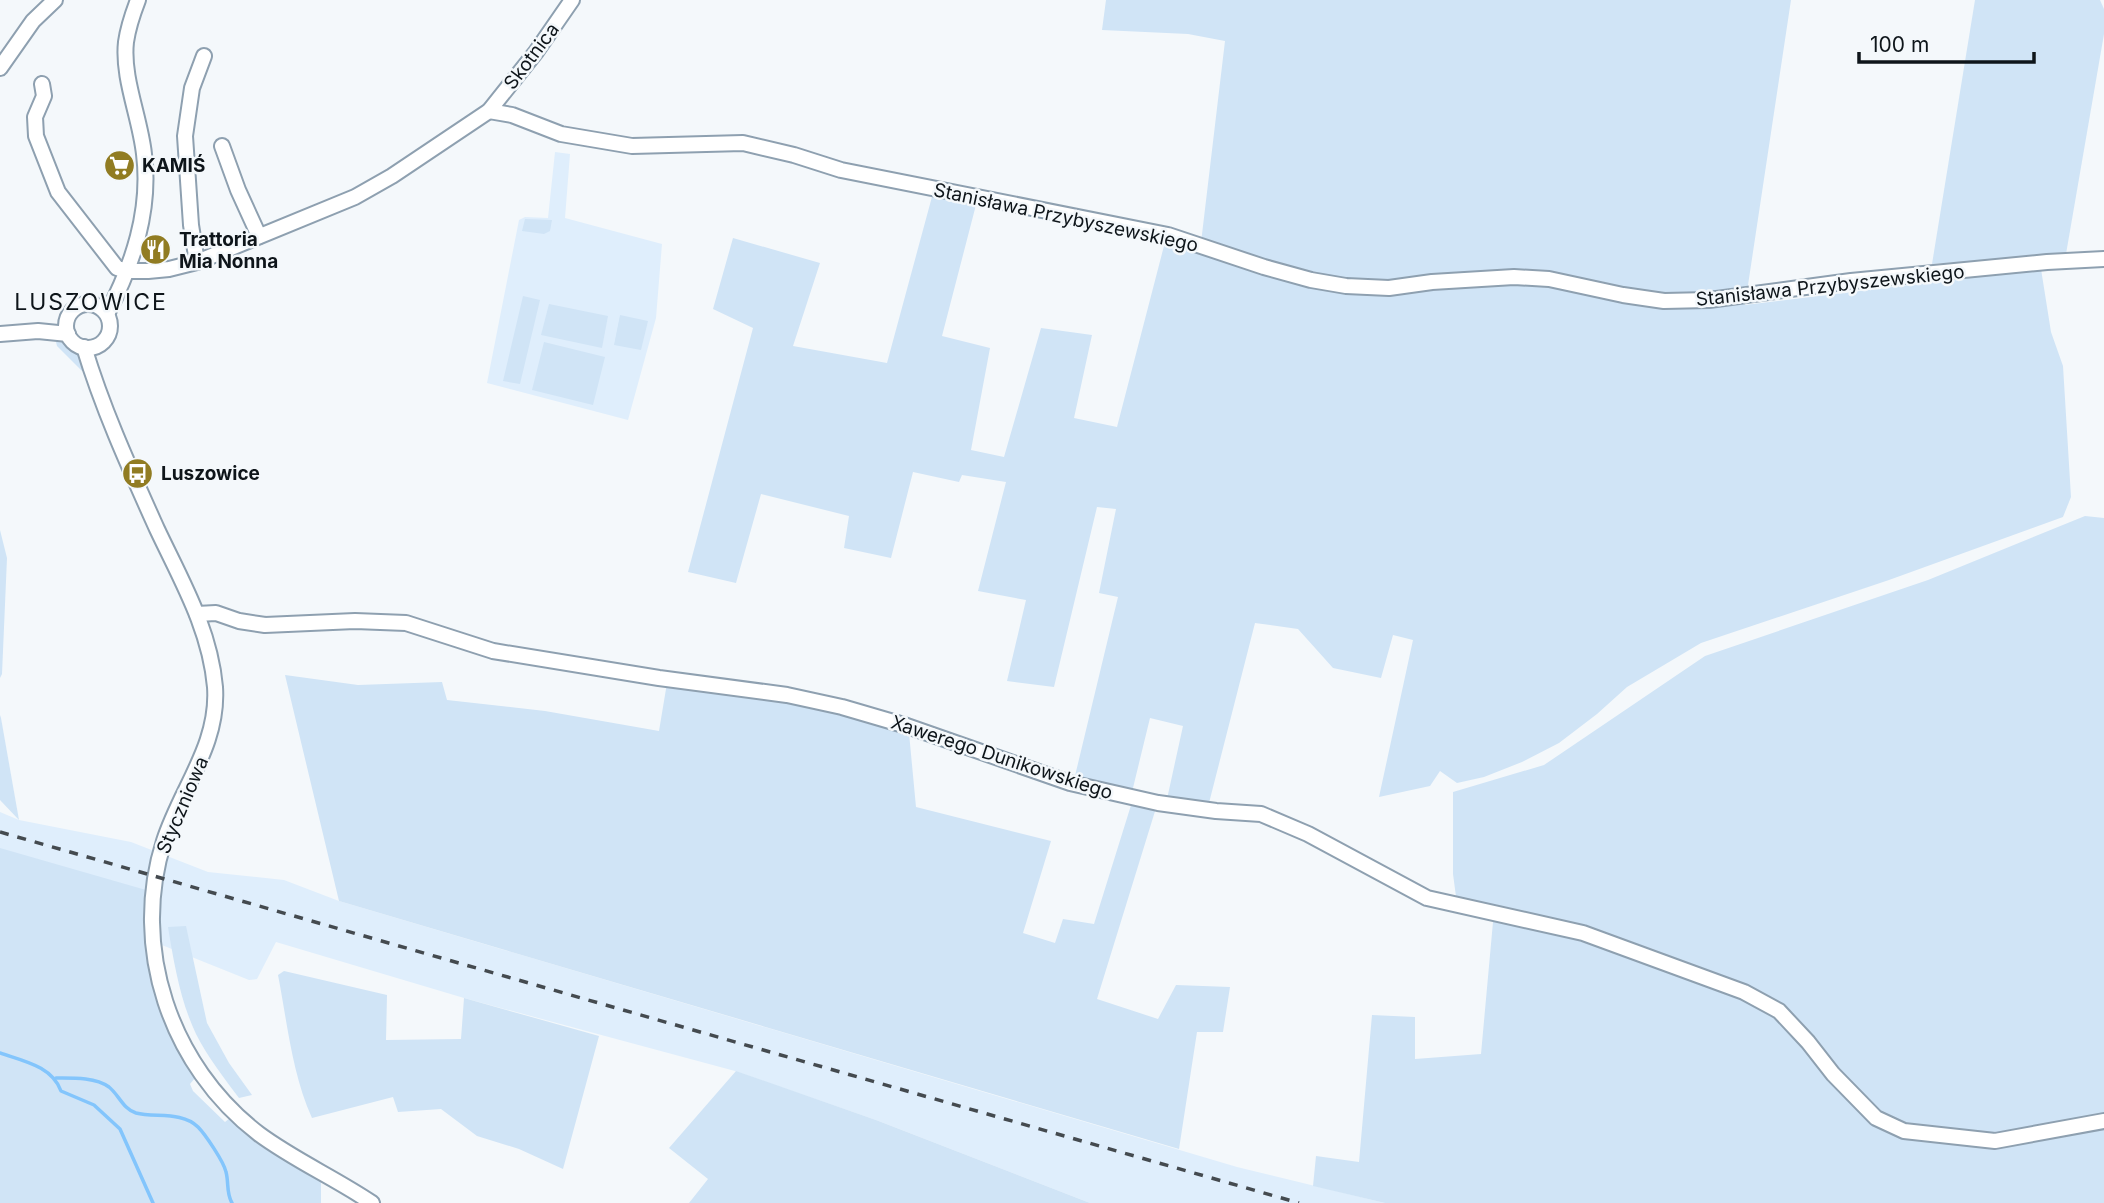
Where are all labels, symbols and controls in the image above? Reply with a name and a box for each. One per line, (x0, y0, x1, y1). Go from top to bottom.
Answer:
street label: Skotnica (499, 18, 564, 94)
scale bar (1859, 21, 2034, 65)
text: 100 m (1870, 32, 1929, 57)
supermarket icon: KAMIŚ (102, 148, 136, 182)
place label: KAMIŚ (142, 154, 205, 177)
street label: Stanisława Przybyszewskiego (931, 178, 1200, 257)
place label: Trattoria Mia Nonna (179, 228, 278, 273)
restaurant icon: Trattoria Mia Nonna (139, 233, 173, 267)
street label: Stanisława Przybyszewskiego (1695, 260, 1966, 311)
district label: LUSZOWICE (14, 288, 168, 316)
bus stop icon: Luszowice (121, 456, 155, 490)
place label: Luszowice (161, 462, 260, 485)
street label: Xawerego Dunikowskiego (888, 711, 1116, 804)
street label: Styczniowa (152, 753, 213, 857)

